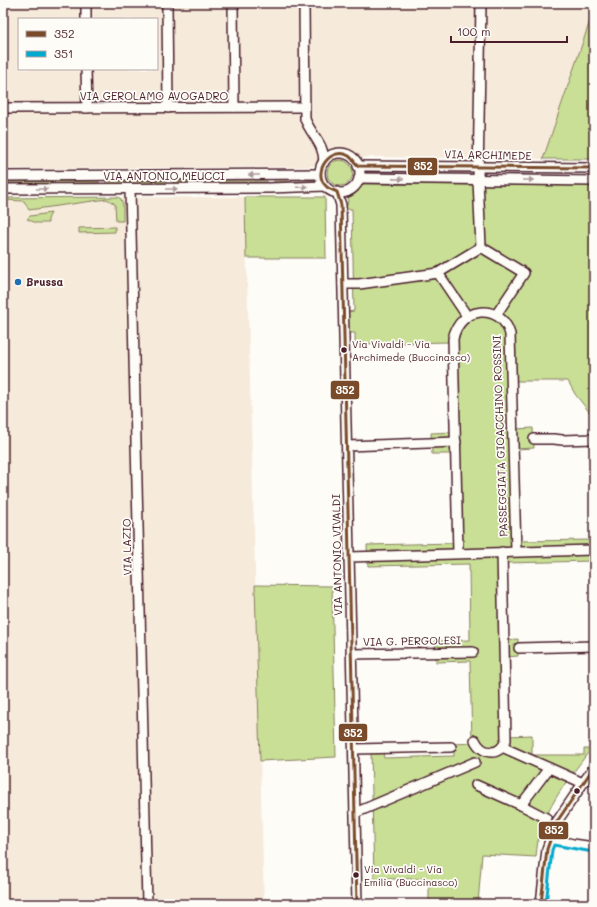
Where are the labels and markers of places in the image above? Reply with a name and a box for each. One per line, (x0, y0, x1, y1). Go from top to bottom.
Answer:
place label: Brussa (26, 274, 64, 289)
marker: Brussa (13, 277, 23, 287)
place label: Via Vivaldi - Via Archimede (Buccinasco) (352, 337, 470, 364)
marker: Via Vivaldi - Via Archimede (Buccinasco) (339, 345, 349, 355)
unlabelled marker (572, 786, 582, 796)
place label: Via Vivaldi - Via Emilia (Buccinasco) (364, 862, 458, 889)
marker: Via Vivaldi - Via Emilia (Buccinasco) (351, 870, 361, 880)

